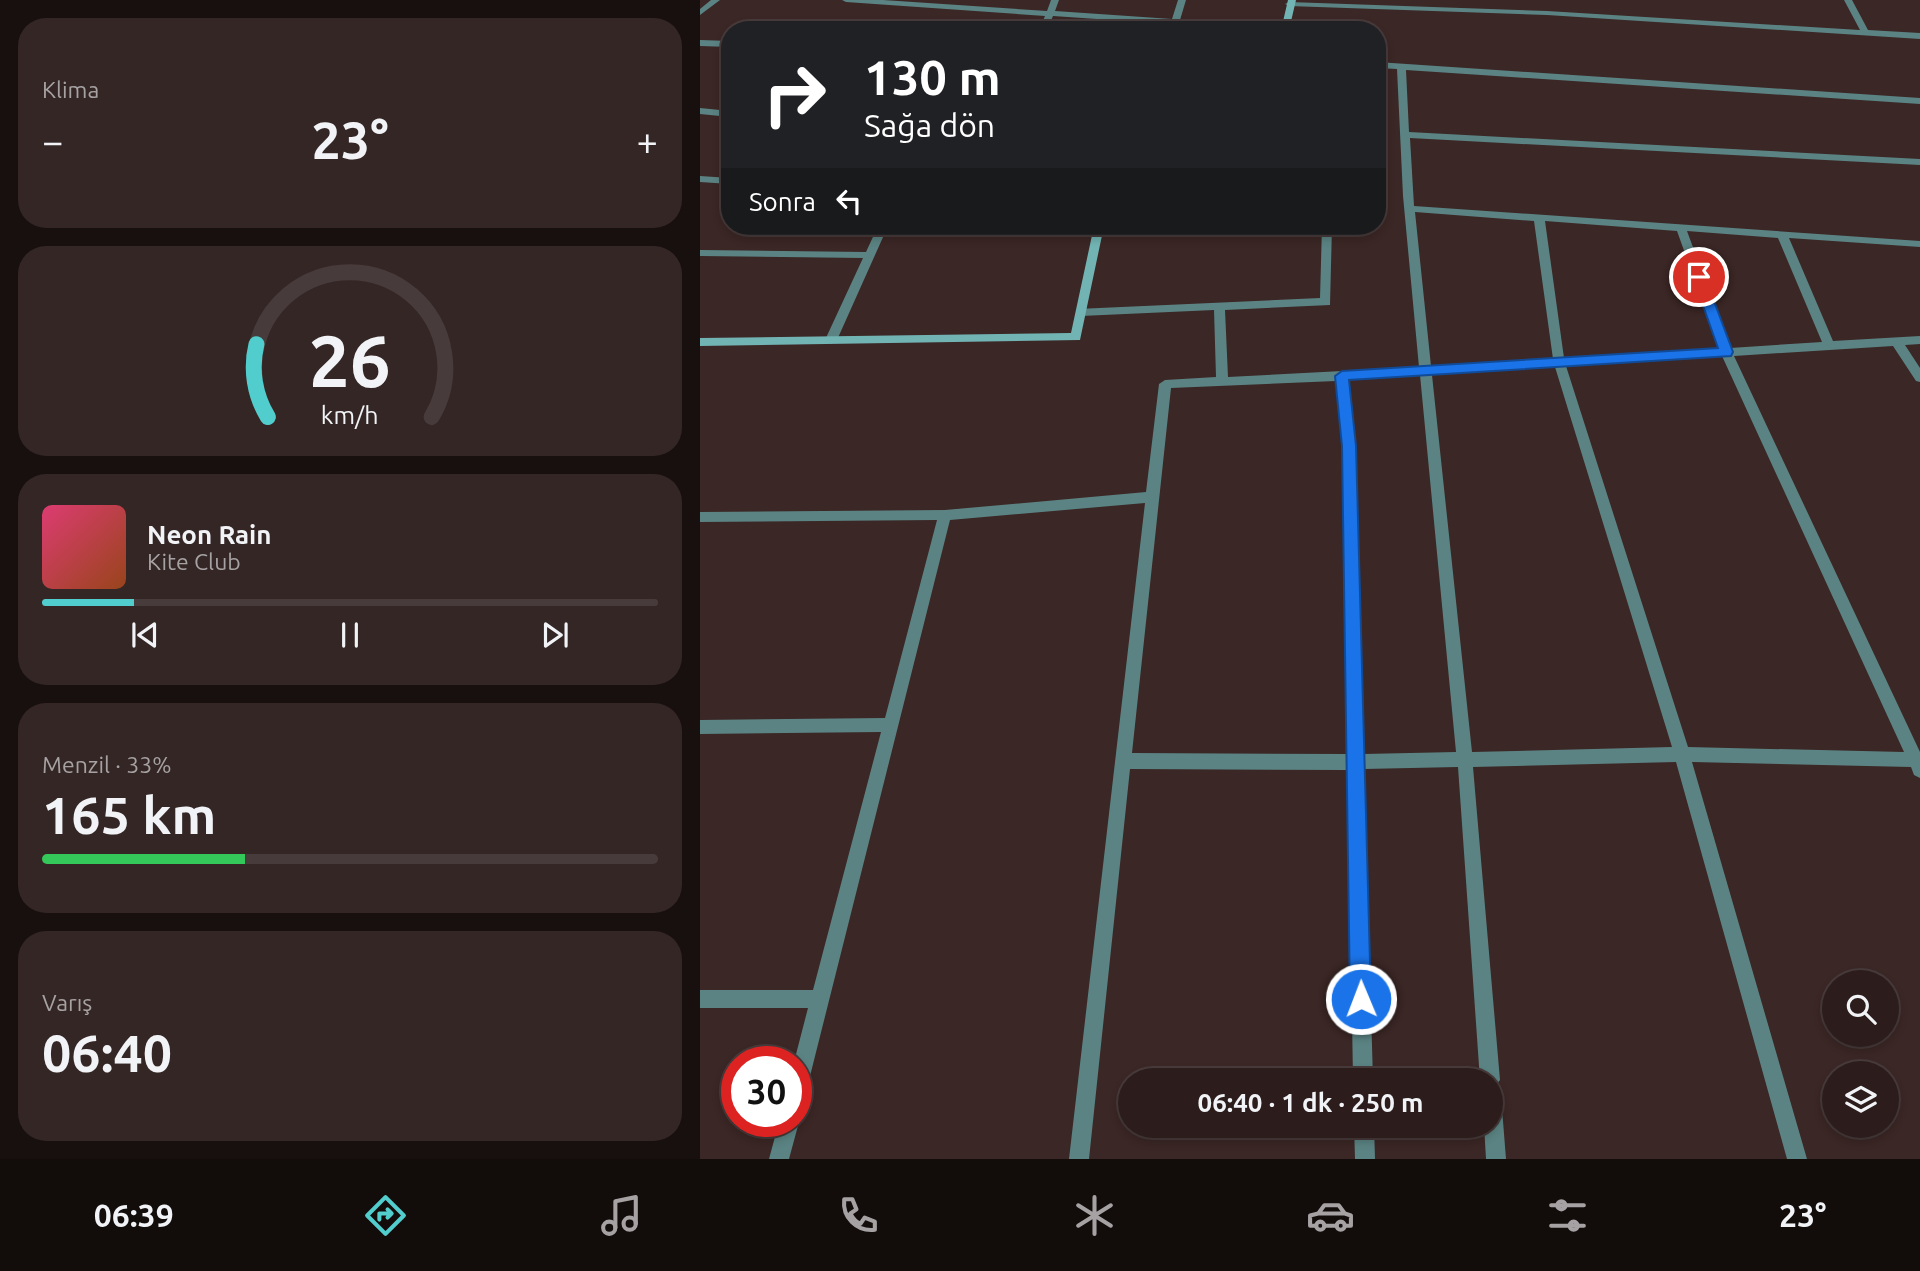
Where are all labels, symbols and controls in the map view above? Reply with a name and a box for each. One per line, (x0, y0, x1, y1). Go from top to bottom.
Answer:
icon: right (749, 49, 840, 140)
text: 130 m (864, 49, 1001, 104)
text: Klima (42, 77, 99, 102)
text: Sağa dön (864, 107, 995, 143)
text: 23° (311, 111, 389, 169)
text: − (42, 120, 63, 162)
text: + (637, 120, 658, 162)
icon: left (830, 182, 868, 220)
text: Sonra (749, 187, 816, 216)
pin (1669, 247, 1729, 307)
icon: arrive (1680, 258, 1718, 296)
text: 26 (309, 320, 391, 402)
text: km/h (321, 401, 379, 429)
text: Neon Rain (147, 520, 272, 549)
text: Kite Club (147, 549, 241, 574)
icon: previous (126, 616, 164, 654)
icon: pause (331, 616, 369, 654)
icon: next (536, 616, 574, 654)
text: Menzil · 33% (42, 752, 172, 777)
text: 165 km (42, 786, 216, 844)
position arrow (1324, 962, 1398, 1036)
map controls (1822, 970, 1899, 1138)
button: search (1822, 970, 1899, 1047)
text: Varış (42, 990, 92, 1015)
text: 06:40 (42, 1024, 172, 1082)
speed limit sign: 30 (721, 1046, 812, 1137)
button: layers (1822, 1061, 1899, 1138)
text: 06:40 · 1 dk · 250 m (1197, 1088, 1424, 1117)
icon: directions (361, 1191, 410, 1240)
icon: music (597, 1191, 646, 1240)
icon: phone (834, 1191, 883, 1240)
icon: climate (1070, 1191, 1119, 1240)
icon: car (1306, 1191, 1355, 1240)
icon: filters (1543, 1191, 1592, 1240)
text: 06:39 (94, 1197, 174, 1233)
text: 23° (1779, 1197, 1826, 1233)

